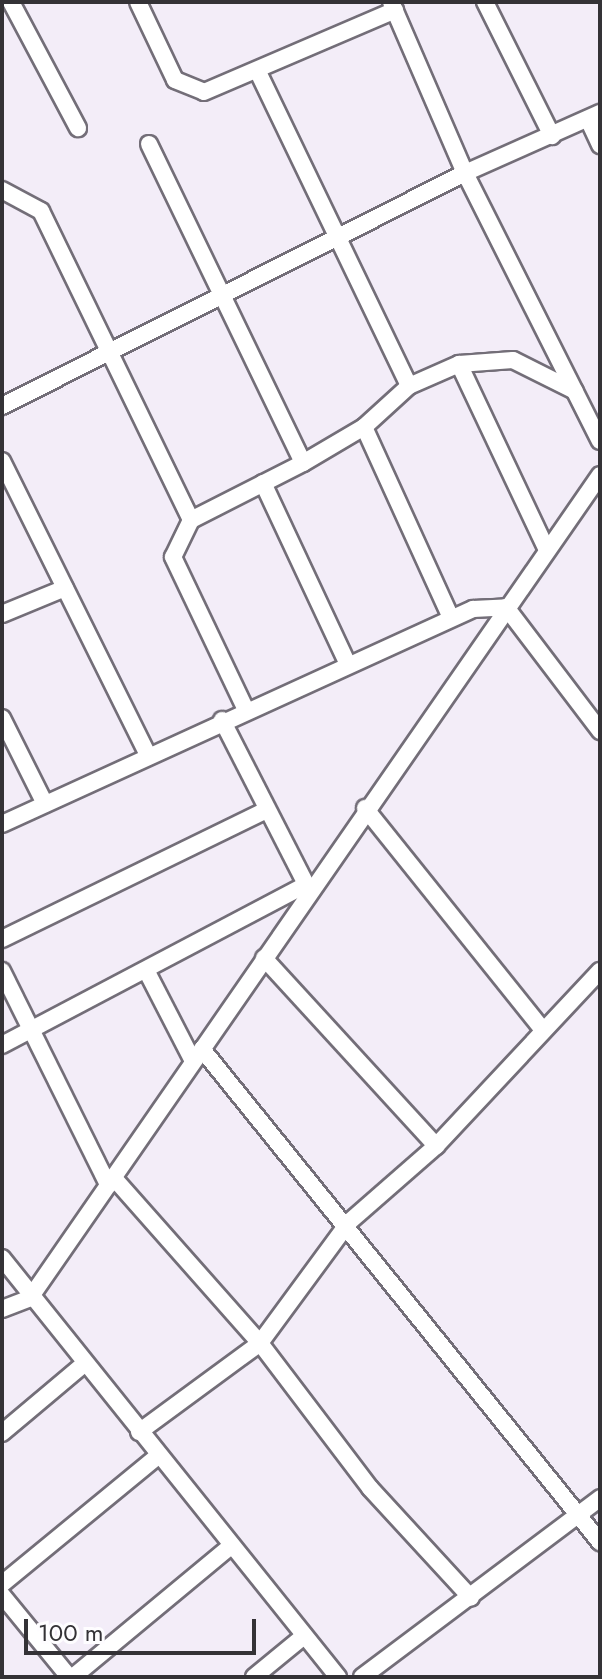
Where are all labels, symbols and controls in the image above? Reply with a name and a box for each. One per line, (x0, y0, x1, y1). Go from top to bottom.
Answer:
scale bar (28, 1603, 260, 1653)
text: 100 m (38, 1615, 104, 1650)

